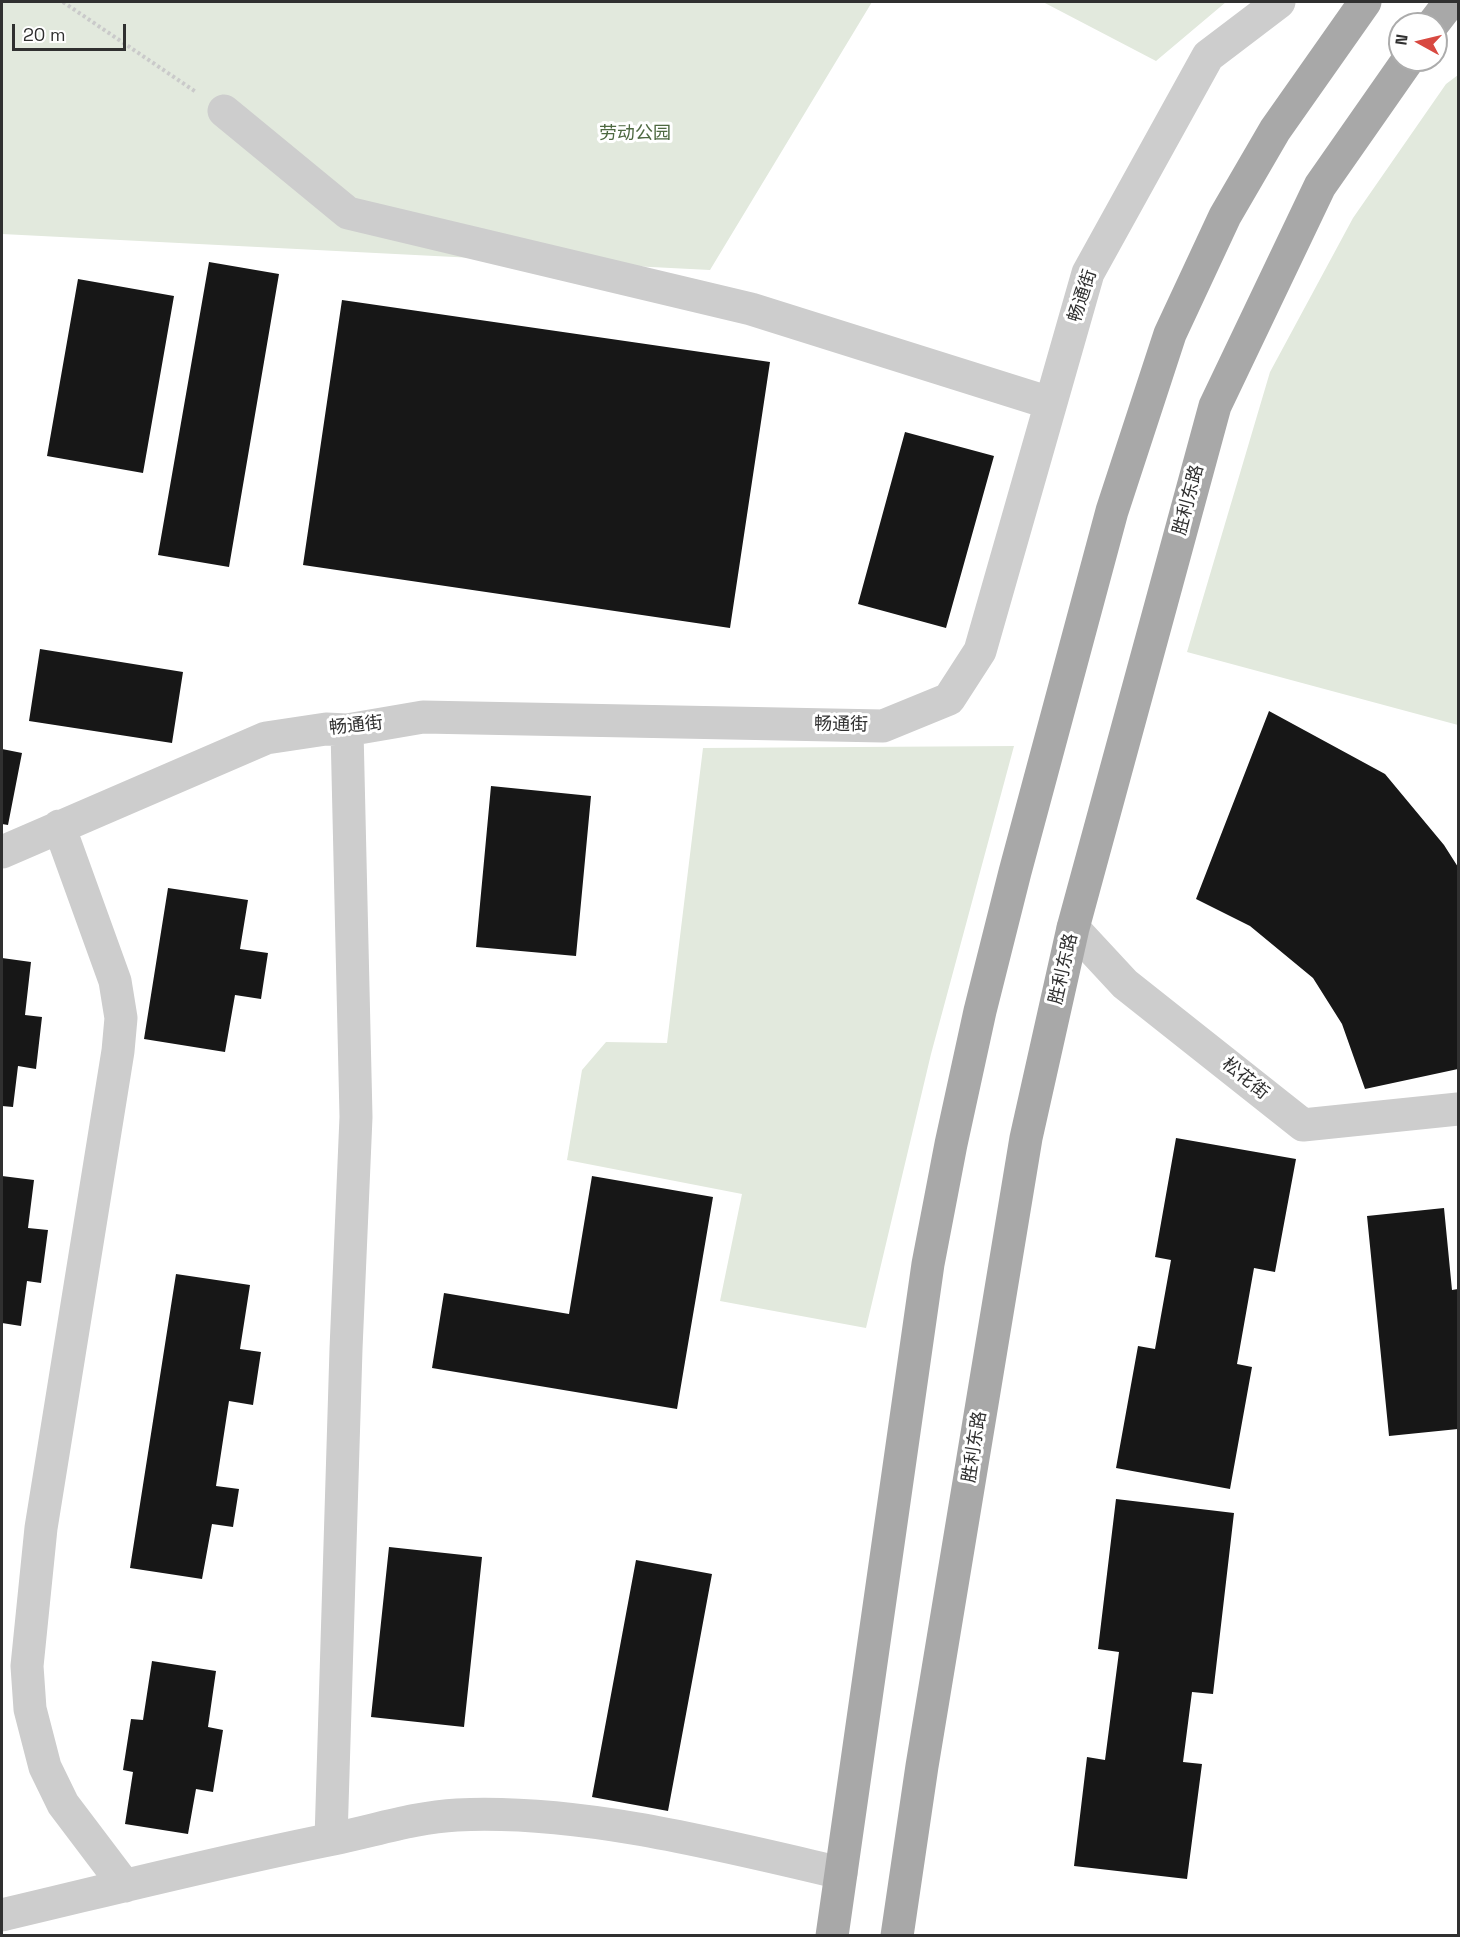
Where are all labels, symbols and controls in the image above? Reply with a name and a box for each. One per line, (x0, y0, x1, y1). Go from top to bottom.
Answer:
scale bar (15, 12, 129, 50)
north arrow (1388, 12, 1448, 72)
text: 20 m (23, 23, 66, 46)
text: N (1391, 33, 1413, 46)
park label: 劳动公园 (599, 123, 671, 145)
street label: 畅通街 (1064, 267, 1102, 325)
street label: 胜利东路 (1169, 462, 1209, 538)
street label: 畅通街 (328, 712, 384, 740)
street label: 畅通街 (814, 714, 868, 736)
street label: 胜利东路 (1045, 931, 1083, 1007)
street label: 松花街 (1217, 1054, 1273, 1104)
street label: 胜利东路 (959, 1410, 991, 1484)

